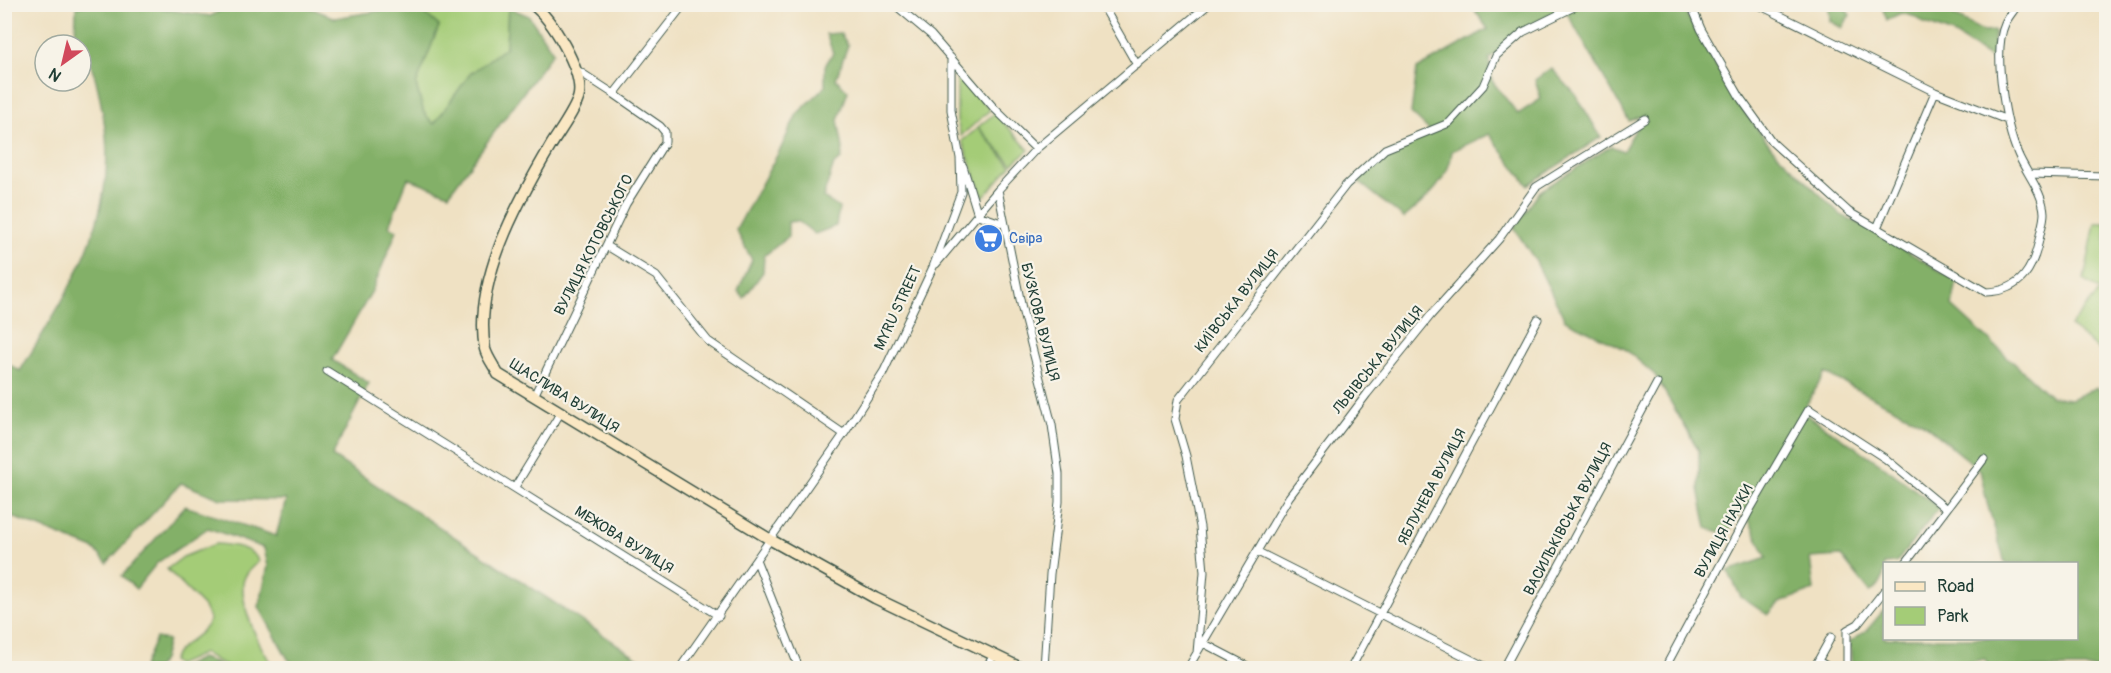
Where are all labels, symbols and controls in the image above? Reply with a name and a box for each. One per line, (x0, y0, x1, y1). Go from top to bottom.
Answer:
north arrow (33, 33, 93, 93)
text: N (45, 63, 65, 86)
street label: ВУЛИЦЯ КОТОВСЬКОГО (550, 171, 638, 319)
supermarket icon: Свіра (972, 222, 1004, 254)
place label: Свіра (1009, 229, 1042, 248)
street label: КИЇВСЬКА ВУЛИЦЯ (1191, 245, 1283, 357)
street label: БУЗКОВА ВУЛИЦЯ (1016, 261, 1064, 383)
street label: MYRU STREET (870, 263, 926, 353)
street label: ЛЬВІВСЬКА ВУЛИЦЯ (1328, 302, 1428, 419)
street label: ЩАСЛИВА ВУЛИЦЯ (505, 354, 623, 438)
street label: ЯБЛУНЕВА ВУЛИЦЯ (1393, 425, 1471, 549)
street label: ВАСИЛЬКІВСЬКА ВУЛИЦЯ (1520, 439, 1616, 599)
street label: ВУЛИЦЯ НАУКИ (1690, 481, 1758, 581)
street label: МЕЖОВА ВУЛИЦЯ (571, 502, 677, 578)
legend (1883, 562, 2078, 640)
text: Road (1937, 575, 1974, 598)
text: Park (1937, 605, 1969, 628)

